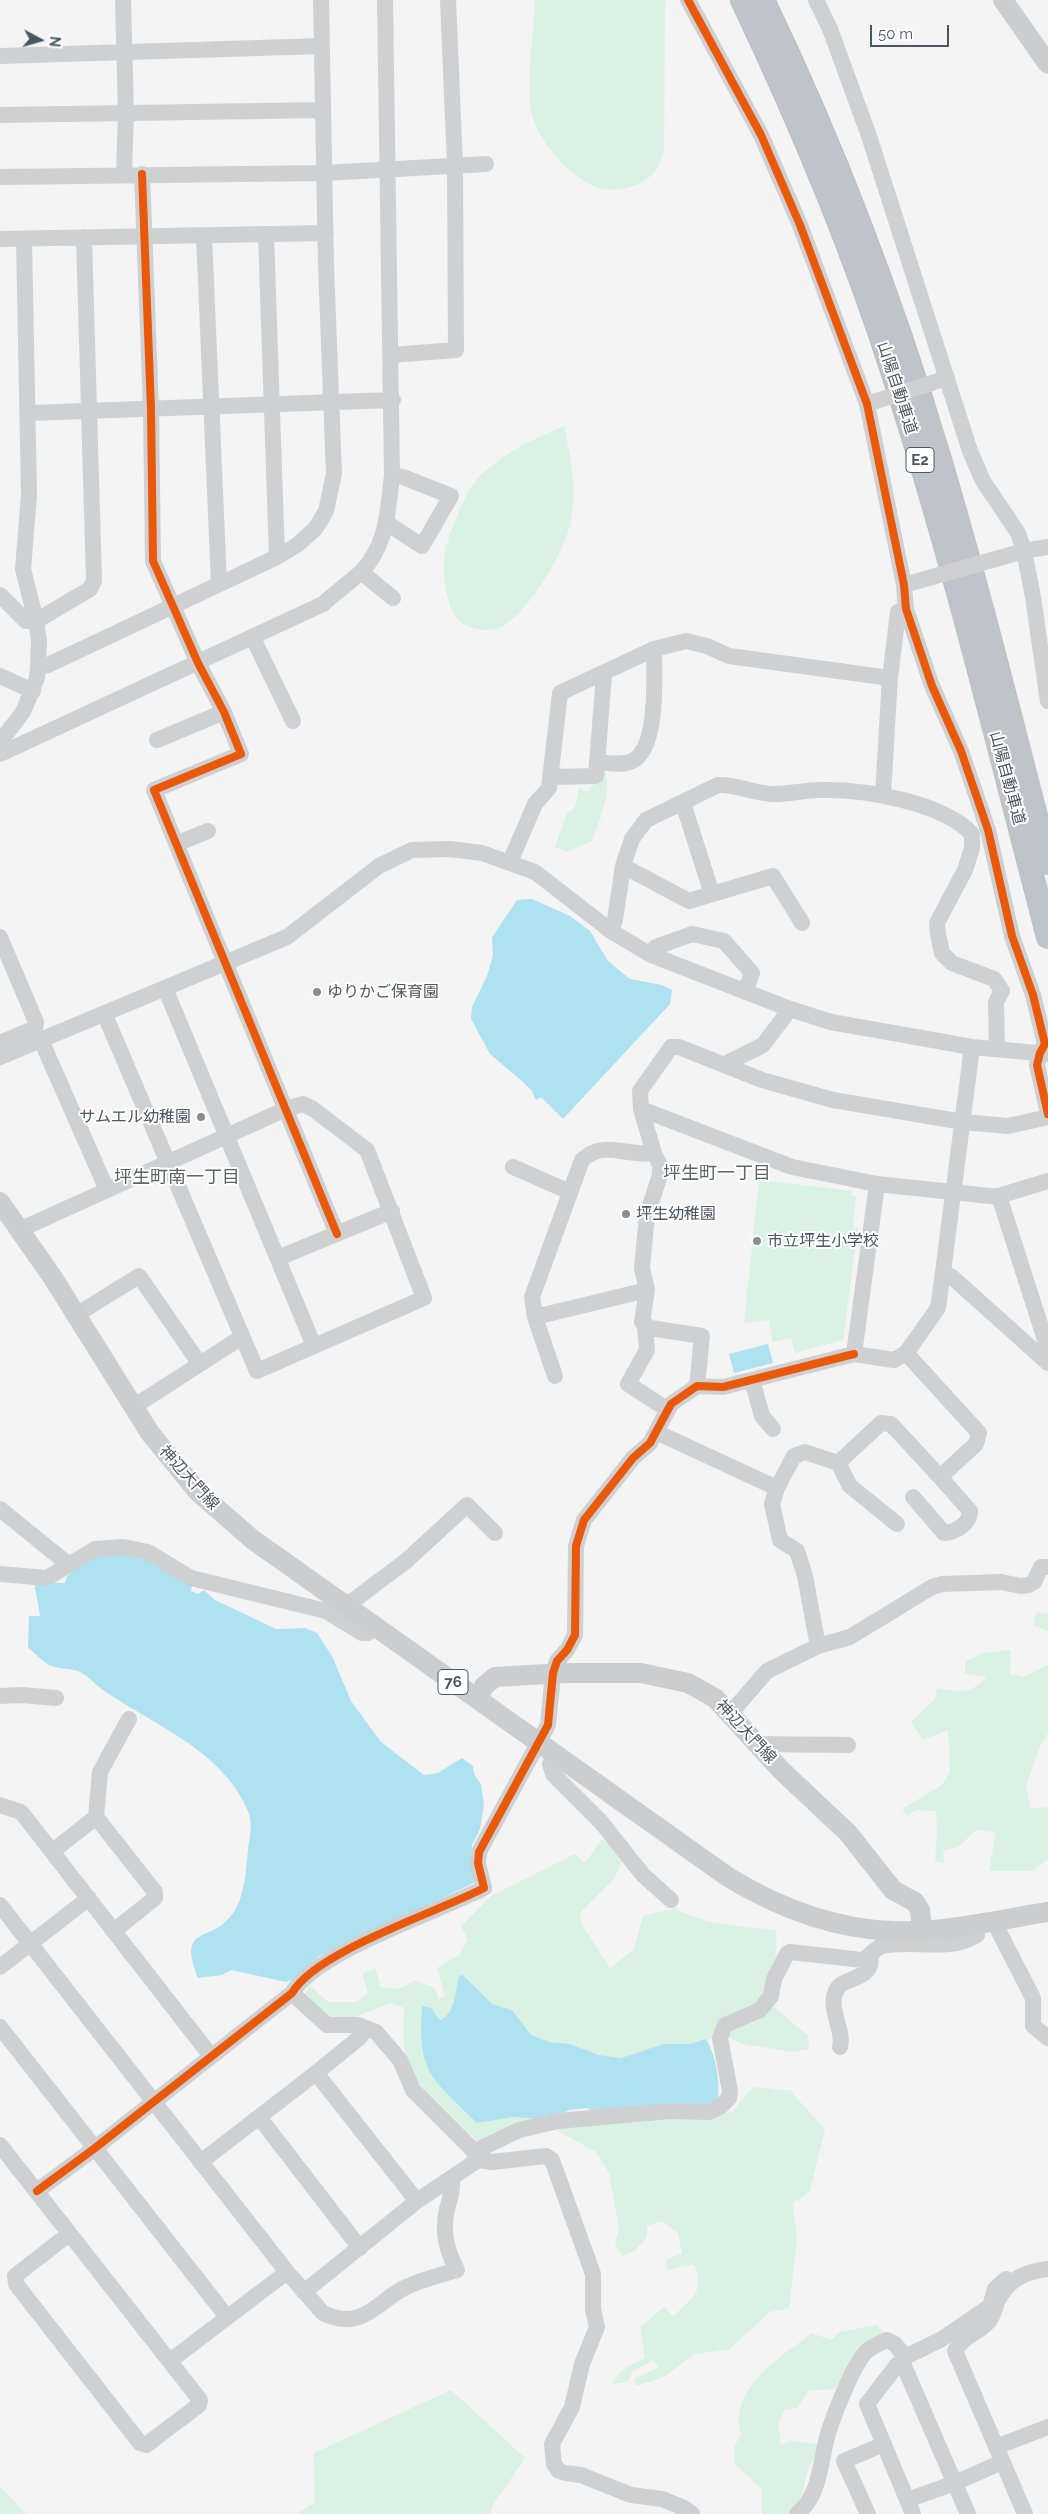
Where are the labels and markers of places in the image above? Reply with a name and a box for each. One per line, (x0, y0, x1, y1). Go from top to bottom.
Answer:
place label: ゆりかご保育園 (327, 982, 439, 1002)
marker: ゆりかご保育園 (311, 986, 323, 998)
place label: サムエル幼稚園 (79, 1107, 191, 1127)
marker: サムエル幼稚園 (195, 1111, 207, 1123)
place label: 坪生幼稚園 (636, 1204, 716, 1224)
marker: 坪生幼稚園 (620, 1208, 632, 1220)
place label: 市立坪生小学校 (767, 1231, 879, 1251)
marker: 市立坪生小学校 (751, 1235, 763, 1247)

